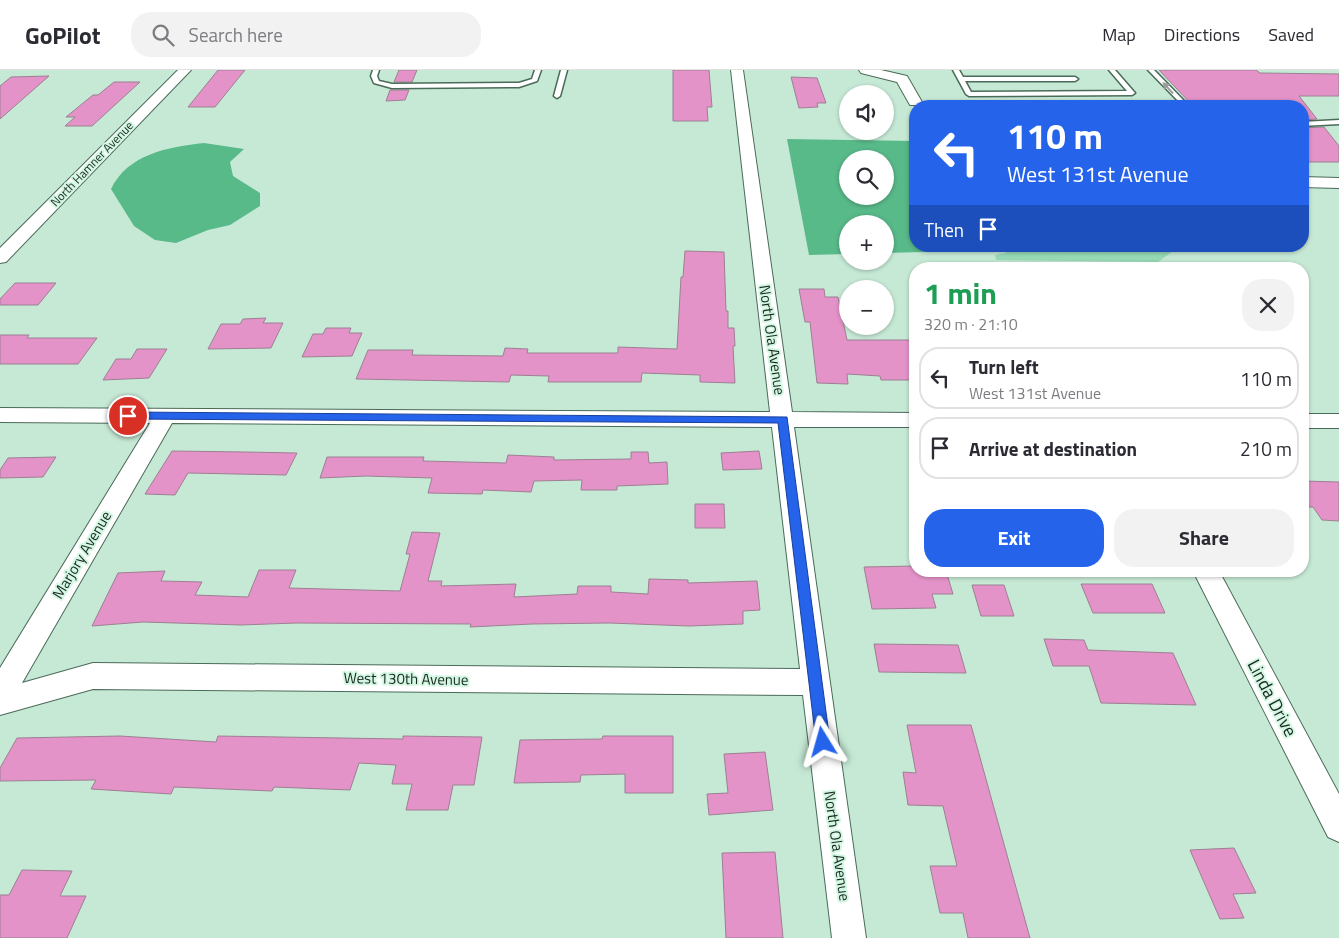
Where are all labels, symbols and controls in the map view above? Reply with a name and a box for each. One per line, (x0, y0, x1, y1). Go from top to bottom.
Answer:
search box (131, 12, 481, 57)
text: GoPilot (25, 17, 101, 53)
text: Search here (189, 20, 283, 49)
icon: search (149, 21, 177, 49)
text: Map (1102, 21, 1136, 48)
text: Directions (1164, 21, 1240, 48)
text: Saved (1268, 21, 1314, 48)
one-way arrow (1162, 83, 1174, 95)
map controls (839, 85, 894, 335)
button: sound (839, 85, 894, 140)
text: 110 m (1007, 109, 1103, 163)
street label: North Hamner Avenue (46, 116, 138, 211)
icon: left (924, 120, 989, 185)
button: search (839, 150, 894, 205)
text: West 131st Avenue (1007, 157, 1189, 191)
button: + (839, 215, 894, 270)
text: Then (924, 215, 964, 244)
icon: arrive (974, 215, 1002, 243)
text: 1 min (924, 270, 997, 316)
button: close (1242, 279, 1294, 331)
button: − (839, 280, 894, 335)
street label: North Ola Avenue (753, 283, 792, 396)
text: 320 m · 21:10 (924, 312, 1018, 336)
text: Turn left (969, 352, 1039, 381)
icon: left (926, 364, 954, 392)
text: 110 m (1240, 364, 1292, 393)
text: West 131st Avenue (969, 381, 1101, 405)
pin (107, 395, 149, 437)
icon: arrive (114, 402, 142, 430)
icon: arrive (926, 434, 954, 462)
text: Arrive at destination (969, 434, 1137, 463)
text: 210 m (1240, 434, 1292, 463)
street label: Marjory Avenue (46, 506, 117, 603)
button: Exit (924, 509, 1104, 567)
button: Share (1114, 509, 1294, 567)
street label: Linda Drive (1241, 654, 1304, 741)
street label: West 130th Avenue (343, 666, 469, 691)
position arrow (796, 715, 848, 767)
street label: North Ola Avenue (818, 789, 857, 902)

